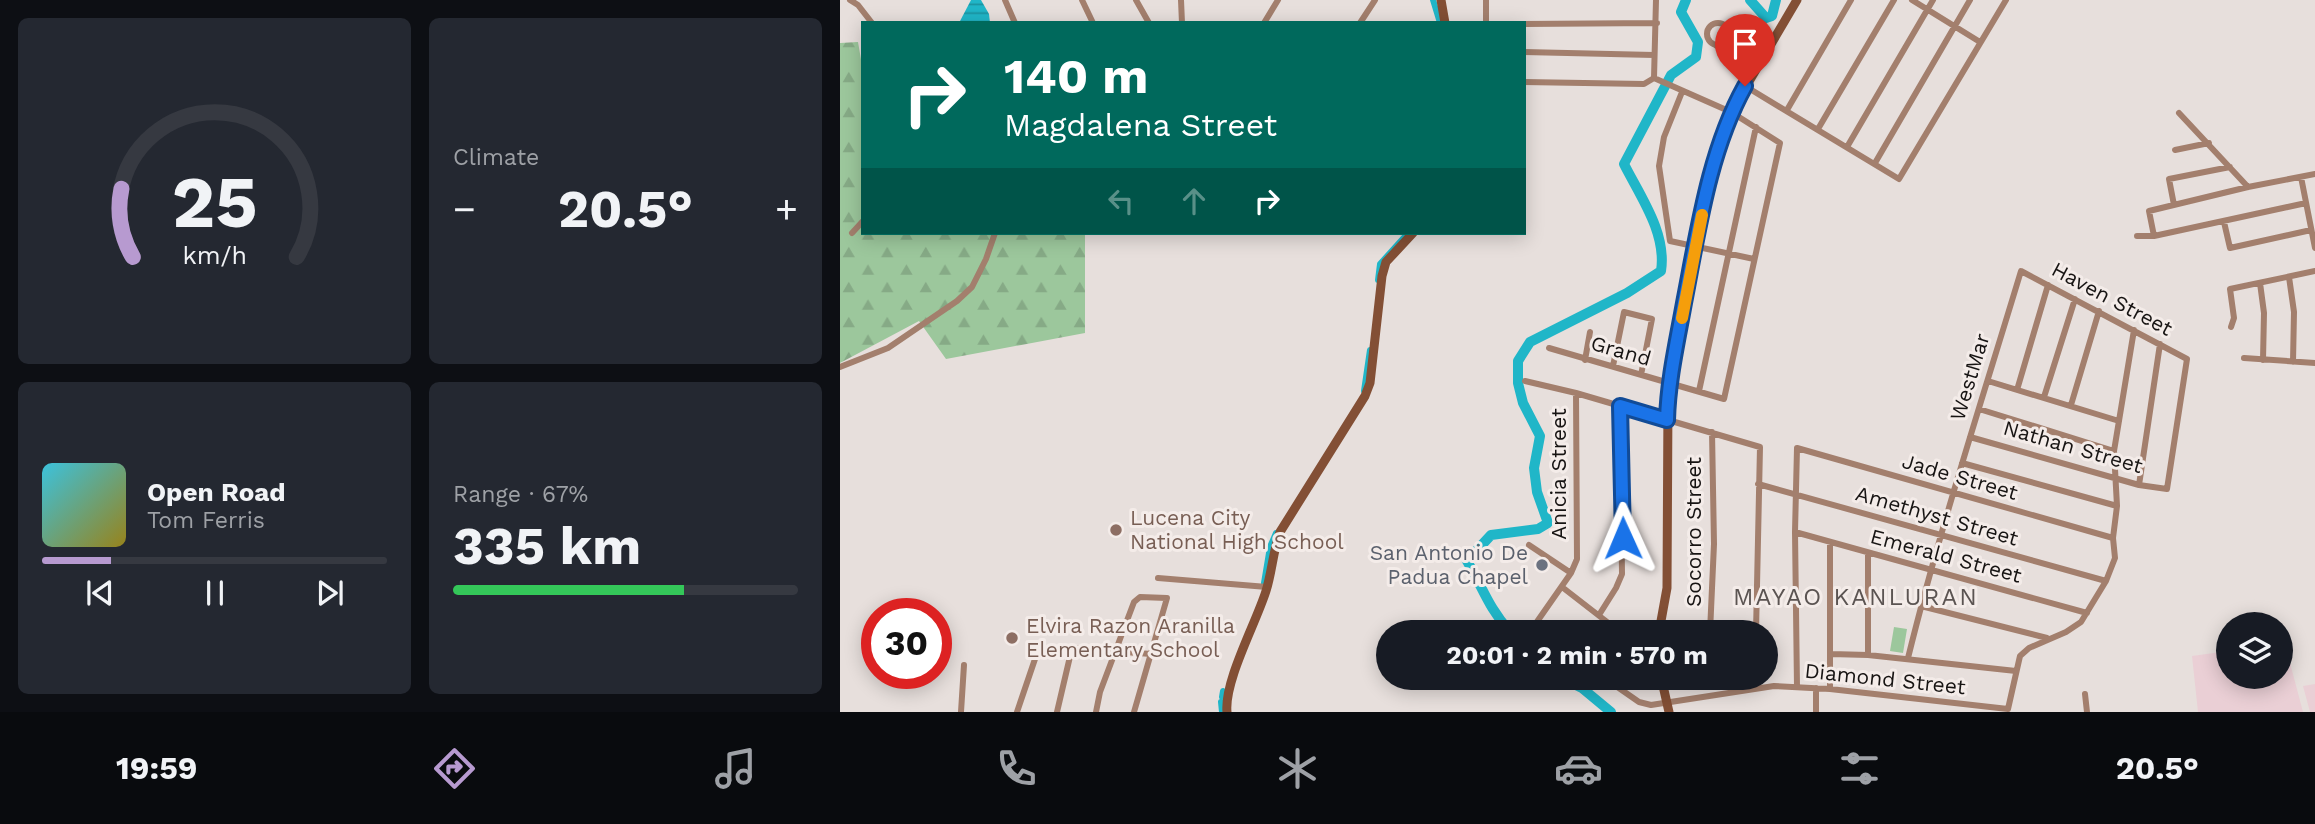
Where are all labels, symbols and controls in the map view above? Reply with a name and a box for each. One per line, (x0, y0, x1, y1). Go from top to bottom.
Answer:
pin (1715, 14, 1775, 86)
icon: arrive (1726, 25, 1764, 63)
text: 140 m (1004, 47, 1148, 105)
icon: right (889, 49, 980, 140)
text: Magdalena Street (1004, 106, 1277, 144)
text: Climate (453, 144, 539, 171)
text: 25 (172, 159, 257, 245)
text: 20.5° (558, 179, 693, 240)
icon: left (1102, 182, 1140, 220)
icon: ahead (1175, 182, 1213, 220)
icon: right (1248, 182, 1286, 220)
text: − (453, 187, 476, 231)
text: + (775, 187, 798, 231)
text: km/h (182, 241, 247, 270)
street label: Haven Street (2048, 256, 2177, 341)
street label: Grand (1588, 330, 1654, 371)
street label: WestMar (1944, 330, 1995, 423)
street label: Anicia Street (1546, 408, 1571, 540)
street label: Nathan Street (2001, 415, 2146, 478)
street label: Jade Street (1899, 448, 2021, 505)
street label: Socorro Street (1681, 457, 1706, 607)
text: Open Road (147, 477, 285, 507)
street label: Amethyst Street (1853, 480, 2022, 551)
text: Range · 67% (453, 481, 588, 508)
position arrow (1586, 501, 1660, 575)
place label: Lucena City National High School (1130, 505, 1344, 554)
text: Tom Ferris (147, 507, 265, 534)
text: 335 km (453, 516, 641, 577)
marker: Lucena City National High School (1108, 522, 1124, 538)
street label: Emerald Street (1868, 523, 2025, 588)
place label: San Antonio De Padua Chapel (1370, 540, 1529, 589)
marker: San Antonio De Padua Chapel (1534, 557, 1550, 573)
icon: previous (81, 574, 119, 612)
icon: pause (196, 574, 234, 612)
icon: next (311, 574, 349, 612)
district label: MAYAO KANLURAN (1733, 583, 1979, 611)
speed limit sign: 30 (861, 598, 952, 689)
map controls (2216, 612, 2293, 689)
button: layers (2216, 612, 2293, 689)
place label: Elvira Razon Aranilla Elementary School (1026, 613, 1235, 662)
marker: Elvira Razon Aranilla Elementary School (1004, 630, 1020, 646)
text: 20:01 · 2 min · 570 m (1446, 640, 1708, 670)
street label: Diamond Street (1803, 658, 1967, 699)
icon: directions (430, 744, 479, 793)
icon: music (711, 744, 760, 793)
icon: phone (992, 744, 1041, 793)
icon: climate (1273, 744, 1322, 793)
icon: car (1554, 744, 1603, 793)
icon: filters (1835, 744, 1884, 793)
text: 19:59 (116, 749, 198, 787)
text: 20.5° (2116, 749, 2199, 787)

